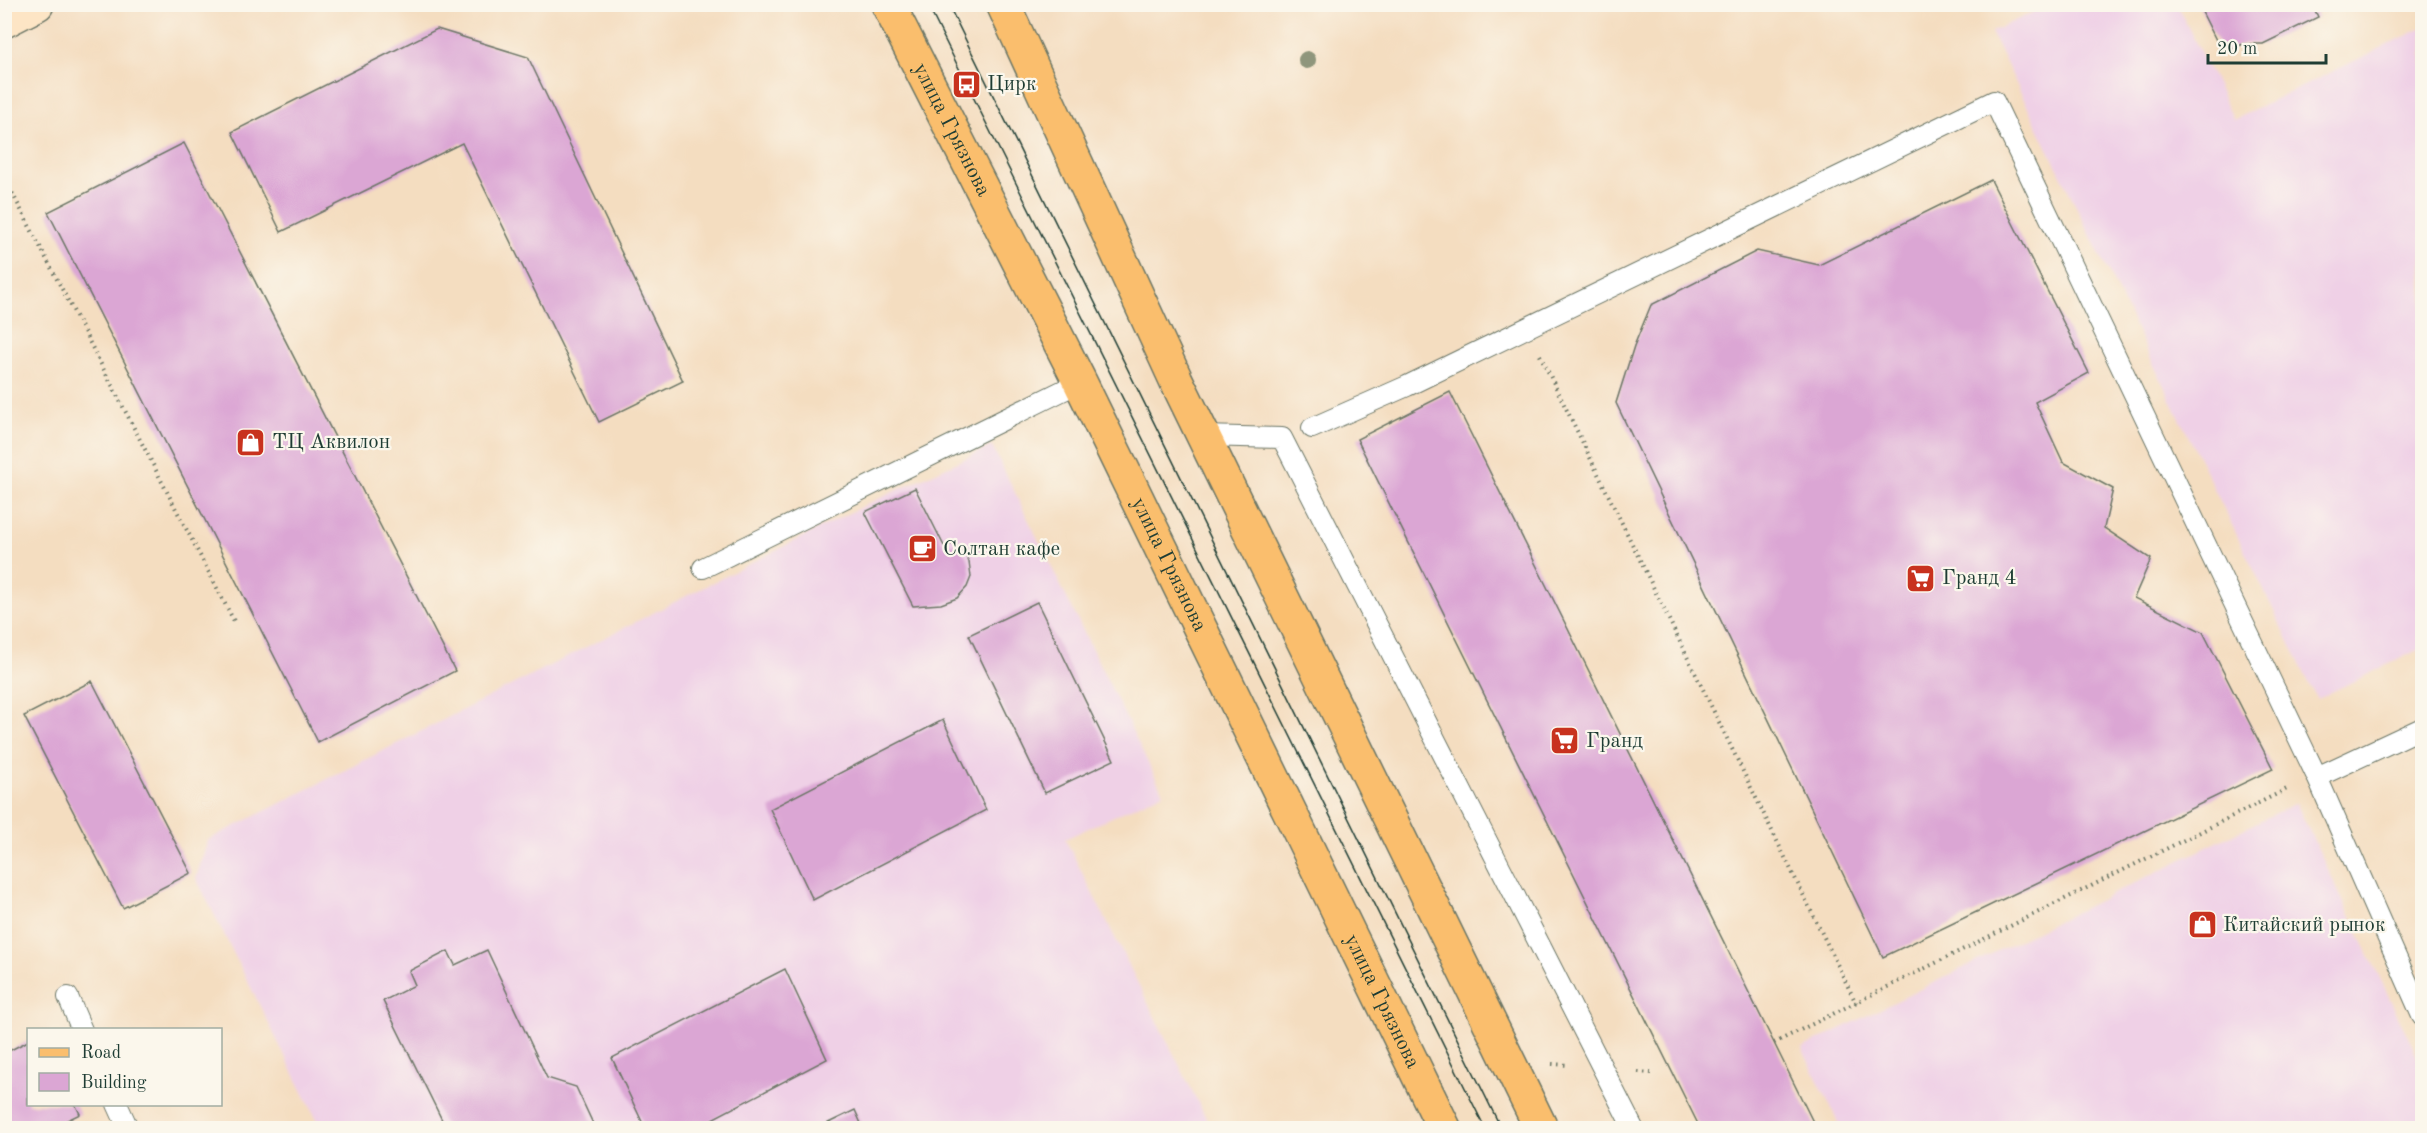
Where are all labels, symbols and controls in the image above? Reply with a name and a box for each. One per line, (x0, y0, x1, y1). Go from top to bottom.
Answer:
scale bar (2208, 27, 2326, 65)
text: 20 m (2217, 40, 2257, 58)
street label: улица Грязнова (909, 60, 994, 200)
bus stop icon: Цирк (950, 68, 982, 100)
place label: Цирк (987, 74, 1037, 95)
shop icon: ТЦ Аквилон (235, 426, 267, 458)
place label: ТЦ Аквилон (272, 432, 390, 453)
street label: улица Грязнова (1127, 494, 1211, 635)
cafe icon: Солтан кафе (906, 533, 938, 565)
place label: Солтан кафе (943, 539, 1060, 560)
supermarket icon: Гранд 4 (1905, 562, 1937, 594)
place label: Гранд 4 (1942, 568, 2017, 589)
supermarket icon: Гранд (1549, 725, 1581, 757)
place label: Гранд (1586, 731, 1643, 752)
shop icon: Китайский рынок (2186, 909, 2218, 941)
place label: Китайский рынок (2223, 915, 2386, 936)
street label: улица Грязнова (1341, 931, 1424, 1072)
legend (27, 1028, 222, 1106)
text: Road (81, 1044, 121, 1062)
text: Building (81, 1074, 147, 1092)

